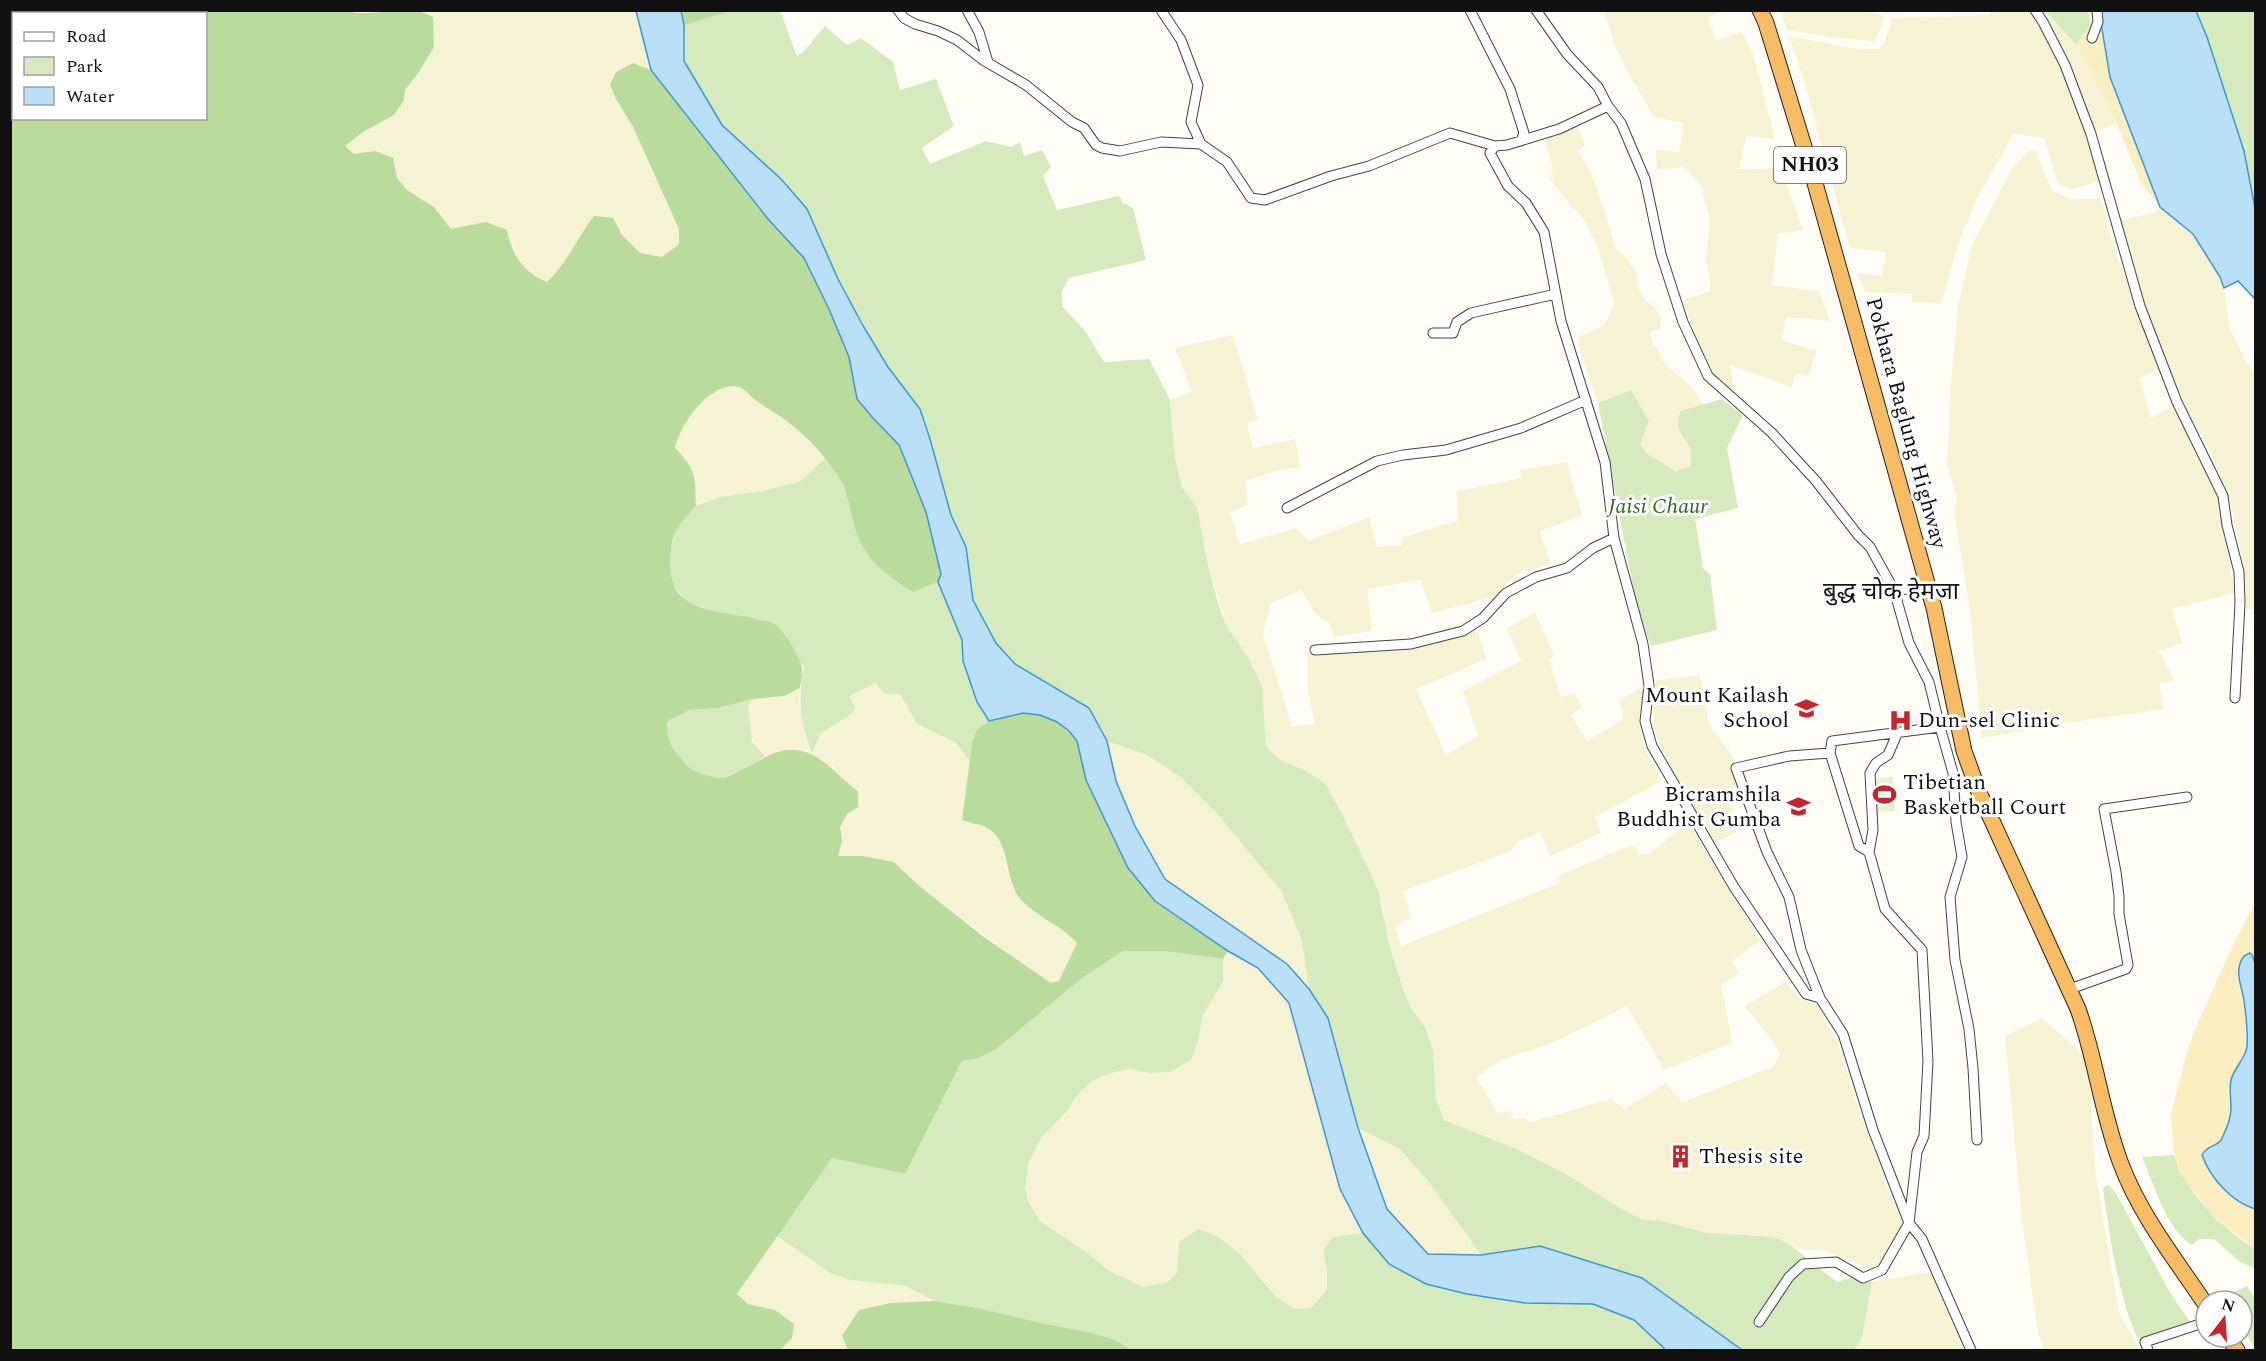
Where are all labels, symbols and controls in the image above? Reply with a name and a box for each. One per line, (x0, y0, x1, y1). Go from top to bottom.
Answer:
legend (12, 12, 207, 120)
text: Road (66, 23, 107, 50)
text: Park (66, 53, 103, 80)
text: Water (66, 83, 114, 110)
road number: NH03 (1774, 147, 1846, 183)
street label: Pokhara Baglung Highway (1857, 294, 1956, 554)
park label: Jaisi Chaur (1606, 490, 1708, 523)
district label: बुद्ध चोक हेमजा (1823, 574, 1960, 610)
place label: Mount Kailash School (1645, 679, 1789, 737)
school or university icon: Mount Kailash School (1794, 695, 1820, 721)
place label: Dun-sel Clinic (1918, 704, 2060, 737)
hospital icon: Dun-sel Clinic (1887, 707, 1913, 733)
place label: Tibetian Basketball Court (1903, 766, 2066, 824)
place label: Bicramshila Buddhist Gumba (1616, 778, 1781, 836)
sports icon: Tibetian Basketball Court (1872, 782, 1898, 808)
school or university icon: Bicramshila Buddhist Gumba (1786, 794, 1812, 820)
place label: Thesis site (1699, 1140, 1804, 1173)
building icon: Thesis site (1668, 1143, 1694, 1169)
north arrow (2194, 1289, 2254, 1349)
text: N (2218, 1292, 2238, 1319)

